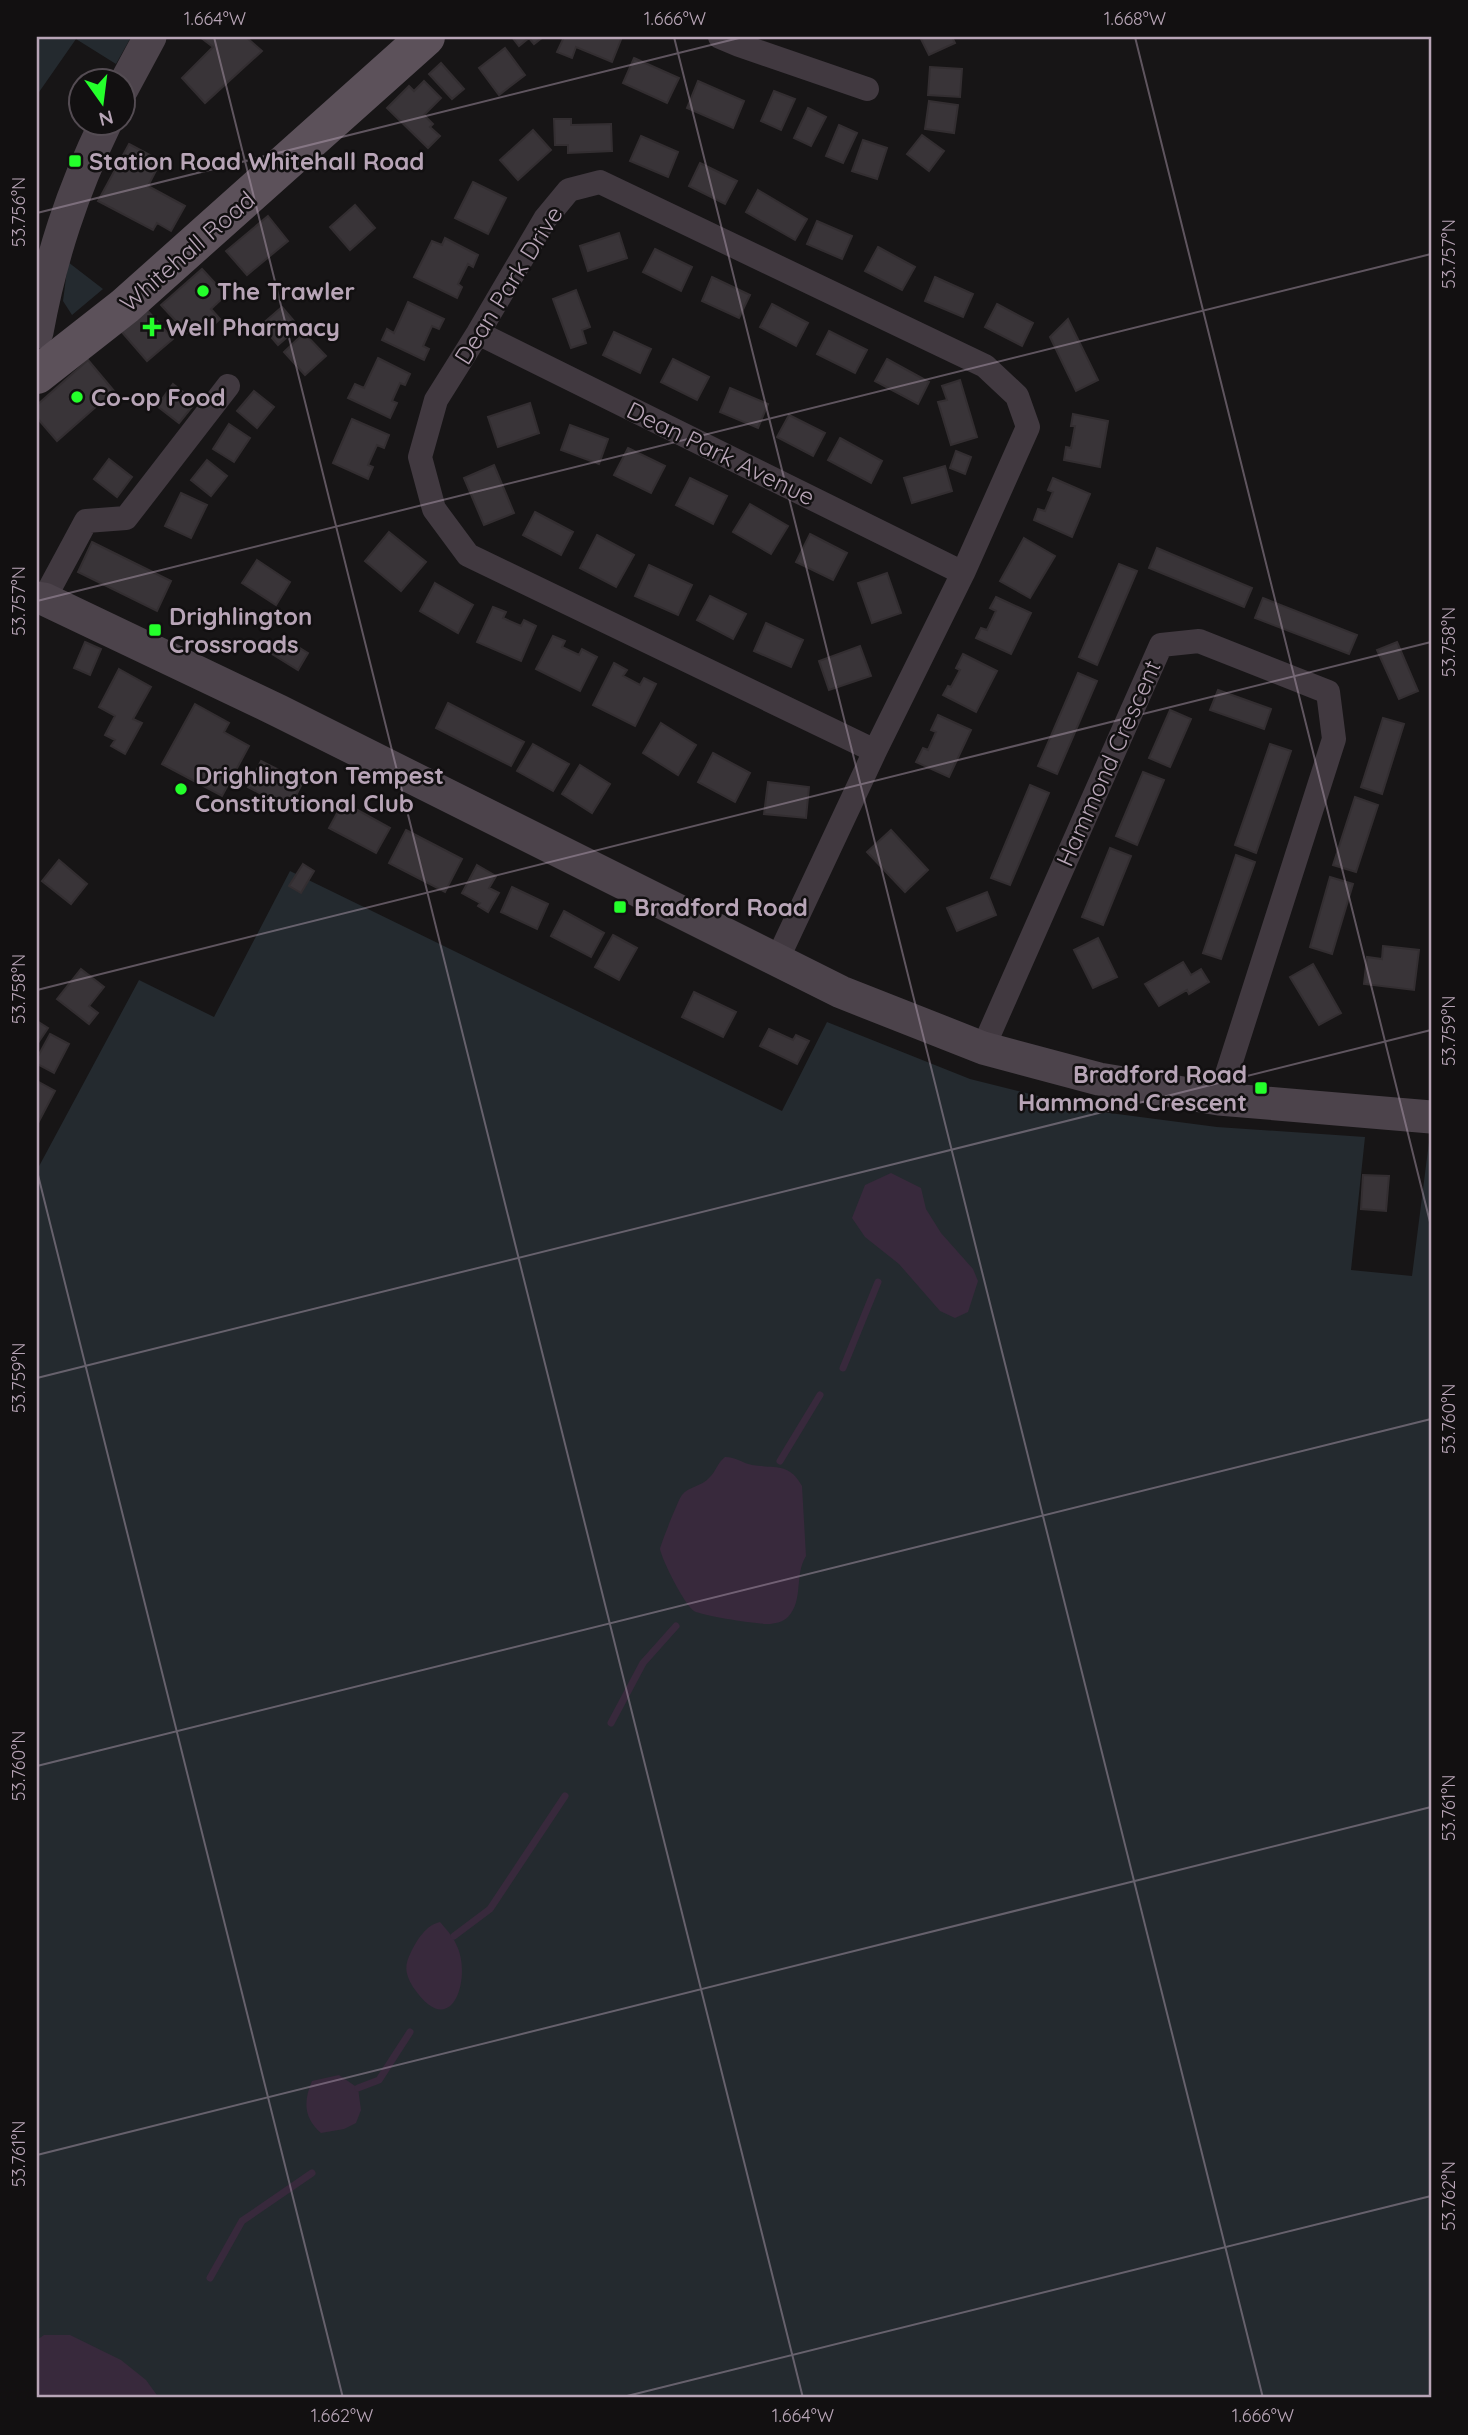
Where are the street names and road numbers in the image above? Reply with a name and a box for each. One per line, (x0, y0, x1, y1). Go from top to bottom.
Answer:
street label: Whitehall Road (113, 184, 261, 318)
street label: Dean Park Drive (447, 200, 569, 370)
street label: Dean Park Avenue (622, 394, 820, 512)
street label: Hammond Crescent (1049, 655, 1167, 871)

